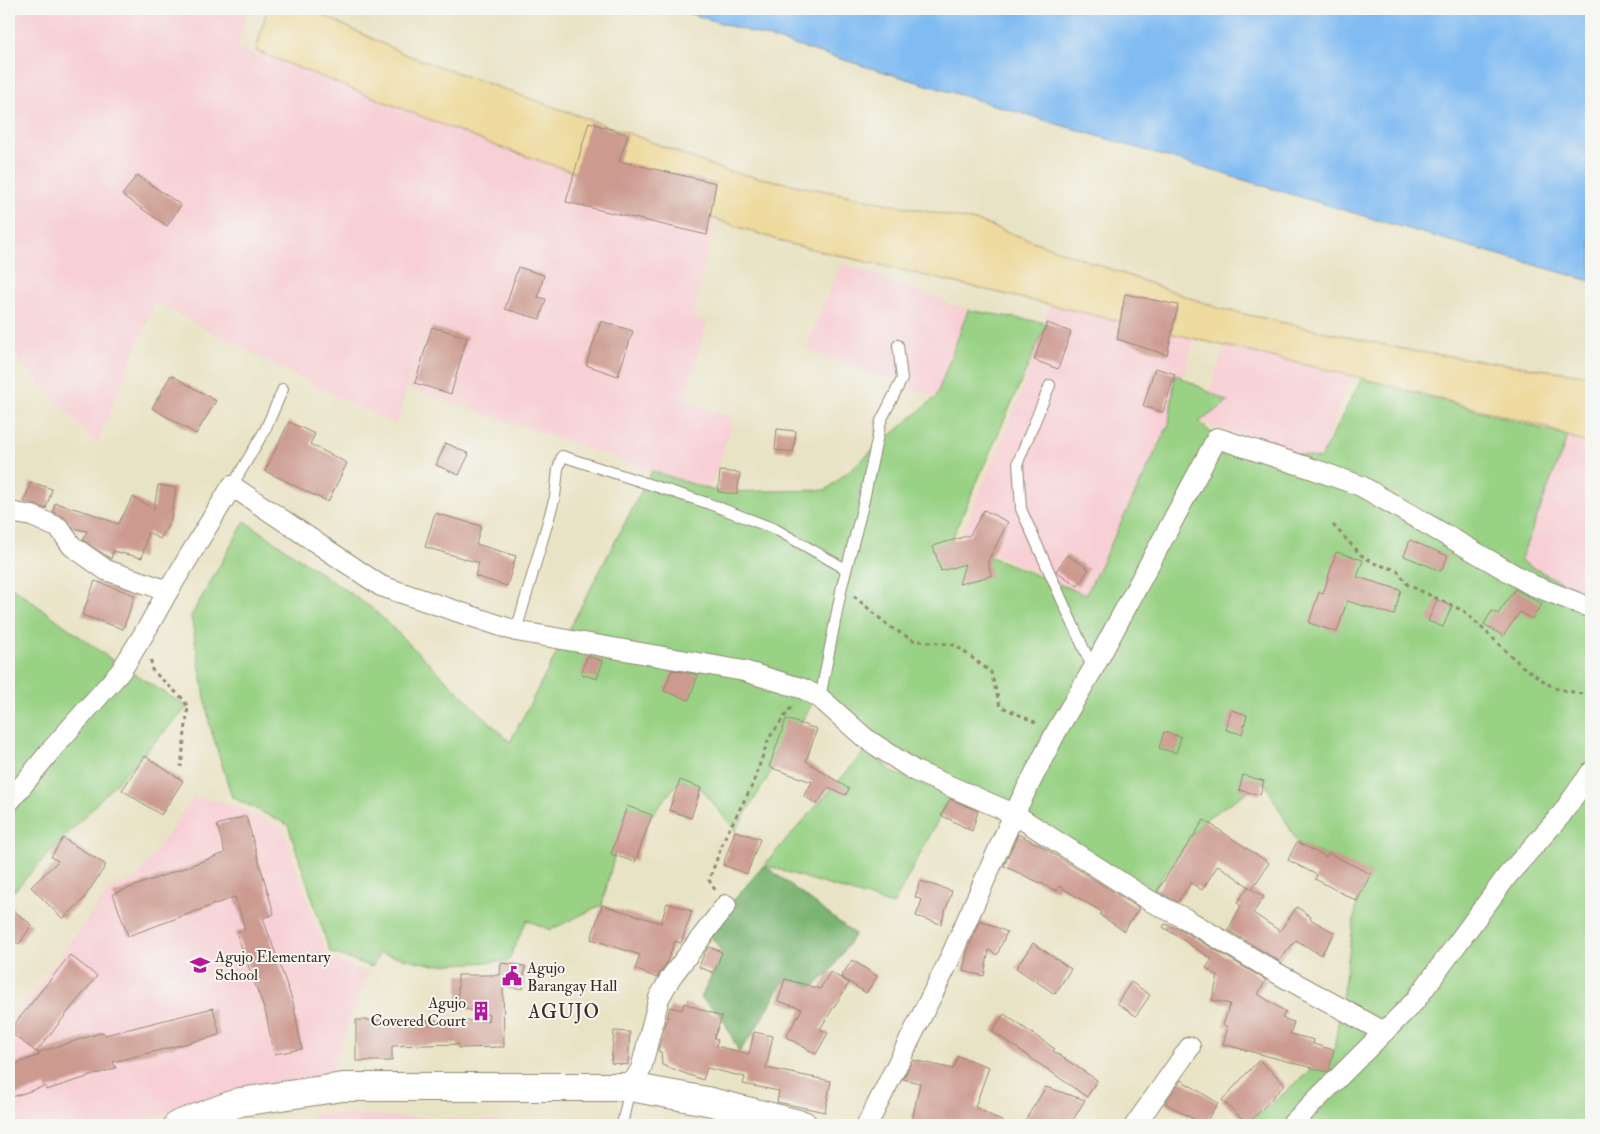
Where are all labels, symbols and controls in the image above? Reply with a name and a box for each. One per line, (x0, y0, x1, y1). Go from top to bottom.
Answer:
place label: Agujo Elementary School (214, 947, 331, 985)
school or university icon: Agujo Elementary School (189, 954, 211, 976)
place label: Agujo Barangay Hall (526, 958, 617, 996)
public building icon: Agujo Barangay Hall (501, 965, 523, 987)
place label: Agujo Covered Court (371, 993, 466, 1031)
building icon: Agujo Covered Court (470, 1000, 492, 1022)
district label: AGUJO (527, 1000, 600, 1024)

